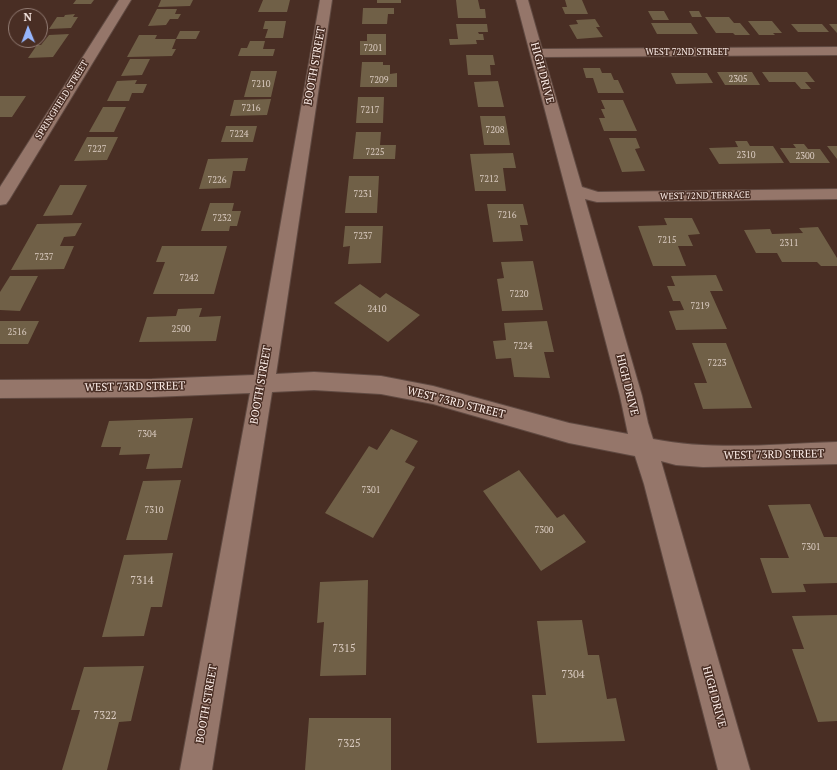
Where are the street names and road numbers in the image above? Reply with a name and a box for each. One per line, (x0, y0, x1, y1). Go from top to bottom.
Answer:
street label: BOOTH STREET (302, 26, 328, 106)
street label: HIGH DRIVE (528, 41, 556, 105)
street label: WEST 72ND STREET (645, 47, 729, 57)
street label: SPRINGFIELD STREET (33, 59, 91, 141)
street label: WEST 72ND TERRACE (660, 190, 750, 202)
street label: BOOTH STREET (248, 345, 274, 425)
street label: HIGH DRIVE (613, 353, 641, 417)
street label: WEST 73RD STREET (85, 380, 185, 394)
street label: WEST 73RD STREET (406, 384, 506, 422)
street label: WEST 73RD STREET (724, 448, 824, 462)
street label: BOOTH STREET (194, 664, 220, 744)
street label: HIGH DRIVE (700, 665, 728, 729)

